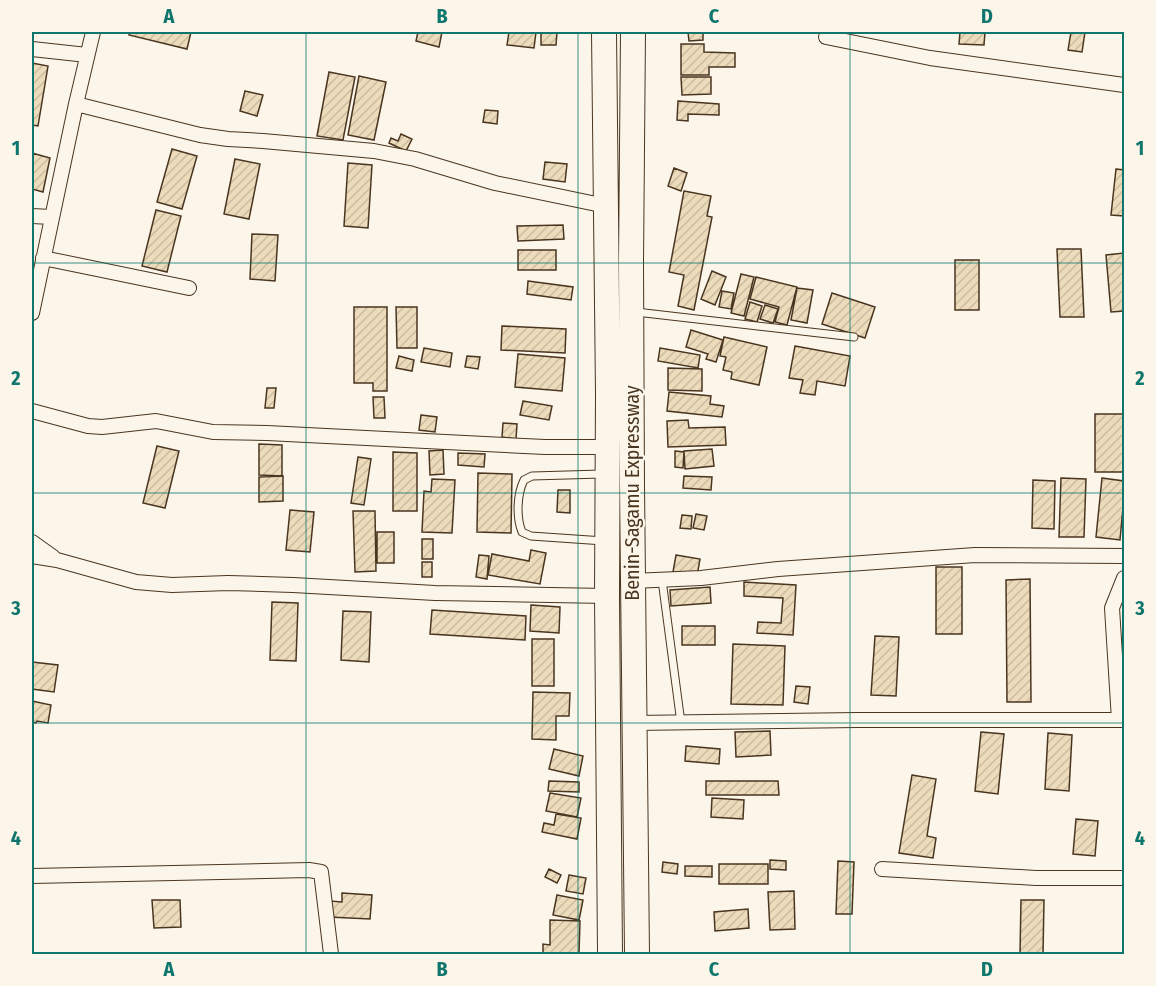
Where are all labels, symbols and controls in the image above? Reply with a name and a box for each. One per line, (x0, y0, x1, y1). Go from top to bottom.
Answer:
text: A (163, 4, 176, 28)
text: B (436, 4, 448, 28)
text: C (709, 4, 720, 28)
text: D (981, 4, 993, 28)
text: 1 (12, 136, 20, 160)
text: 1 (1136, 136, 1144, 160)
text: 2 (10, 366, 21, 390)
text: 2 (1134, 366, 1145, 390)
street label: Benin-Sagamu Expressway (620, 385, 644, 601)
text: 3 (10, 596, 21, 620)
text: 3 (1134, 596, 1145, 620)
text: 4 (11, 826, 21, 850)
text: 4 (1135, 826, 1145, 850)
text: A (163, 957, 176, 981)
text: B (436, 957, 448, 981)
text: C (709, 957, 720, 981)
text: D (981, 957, 993, 981)

